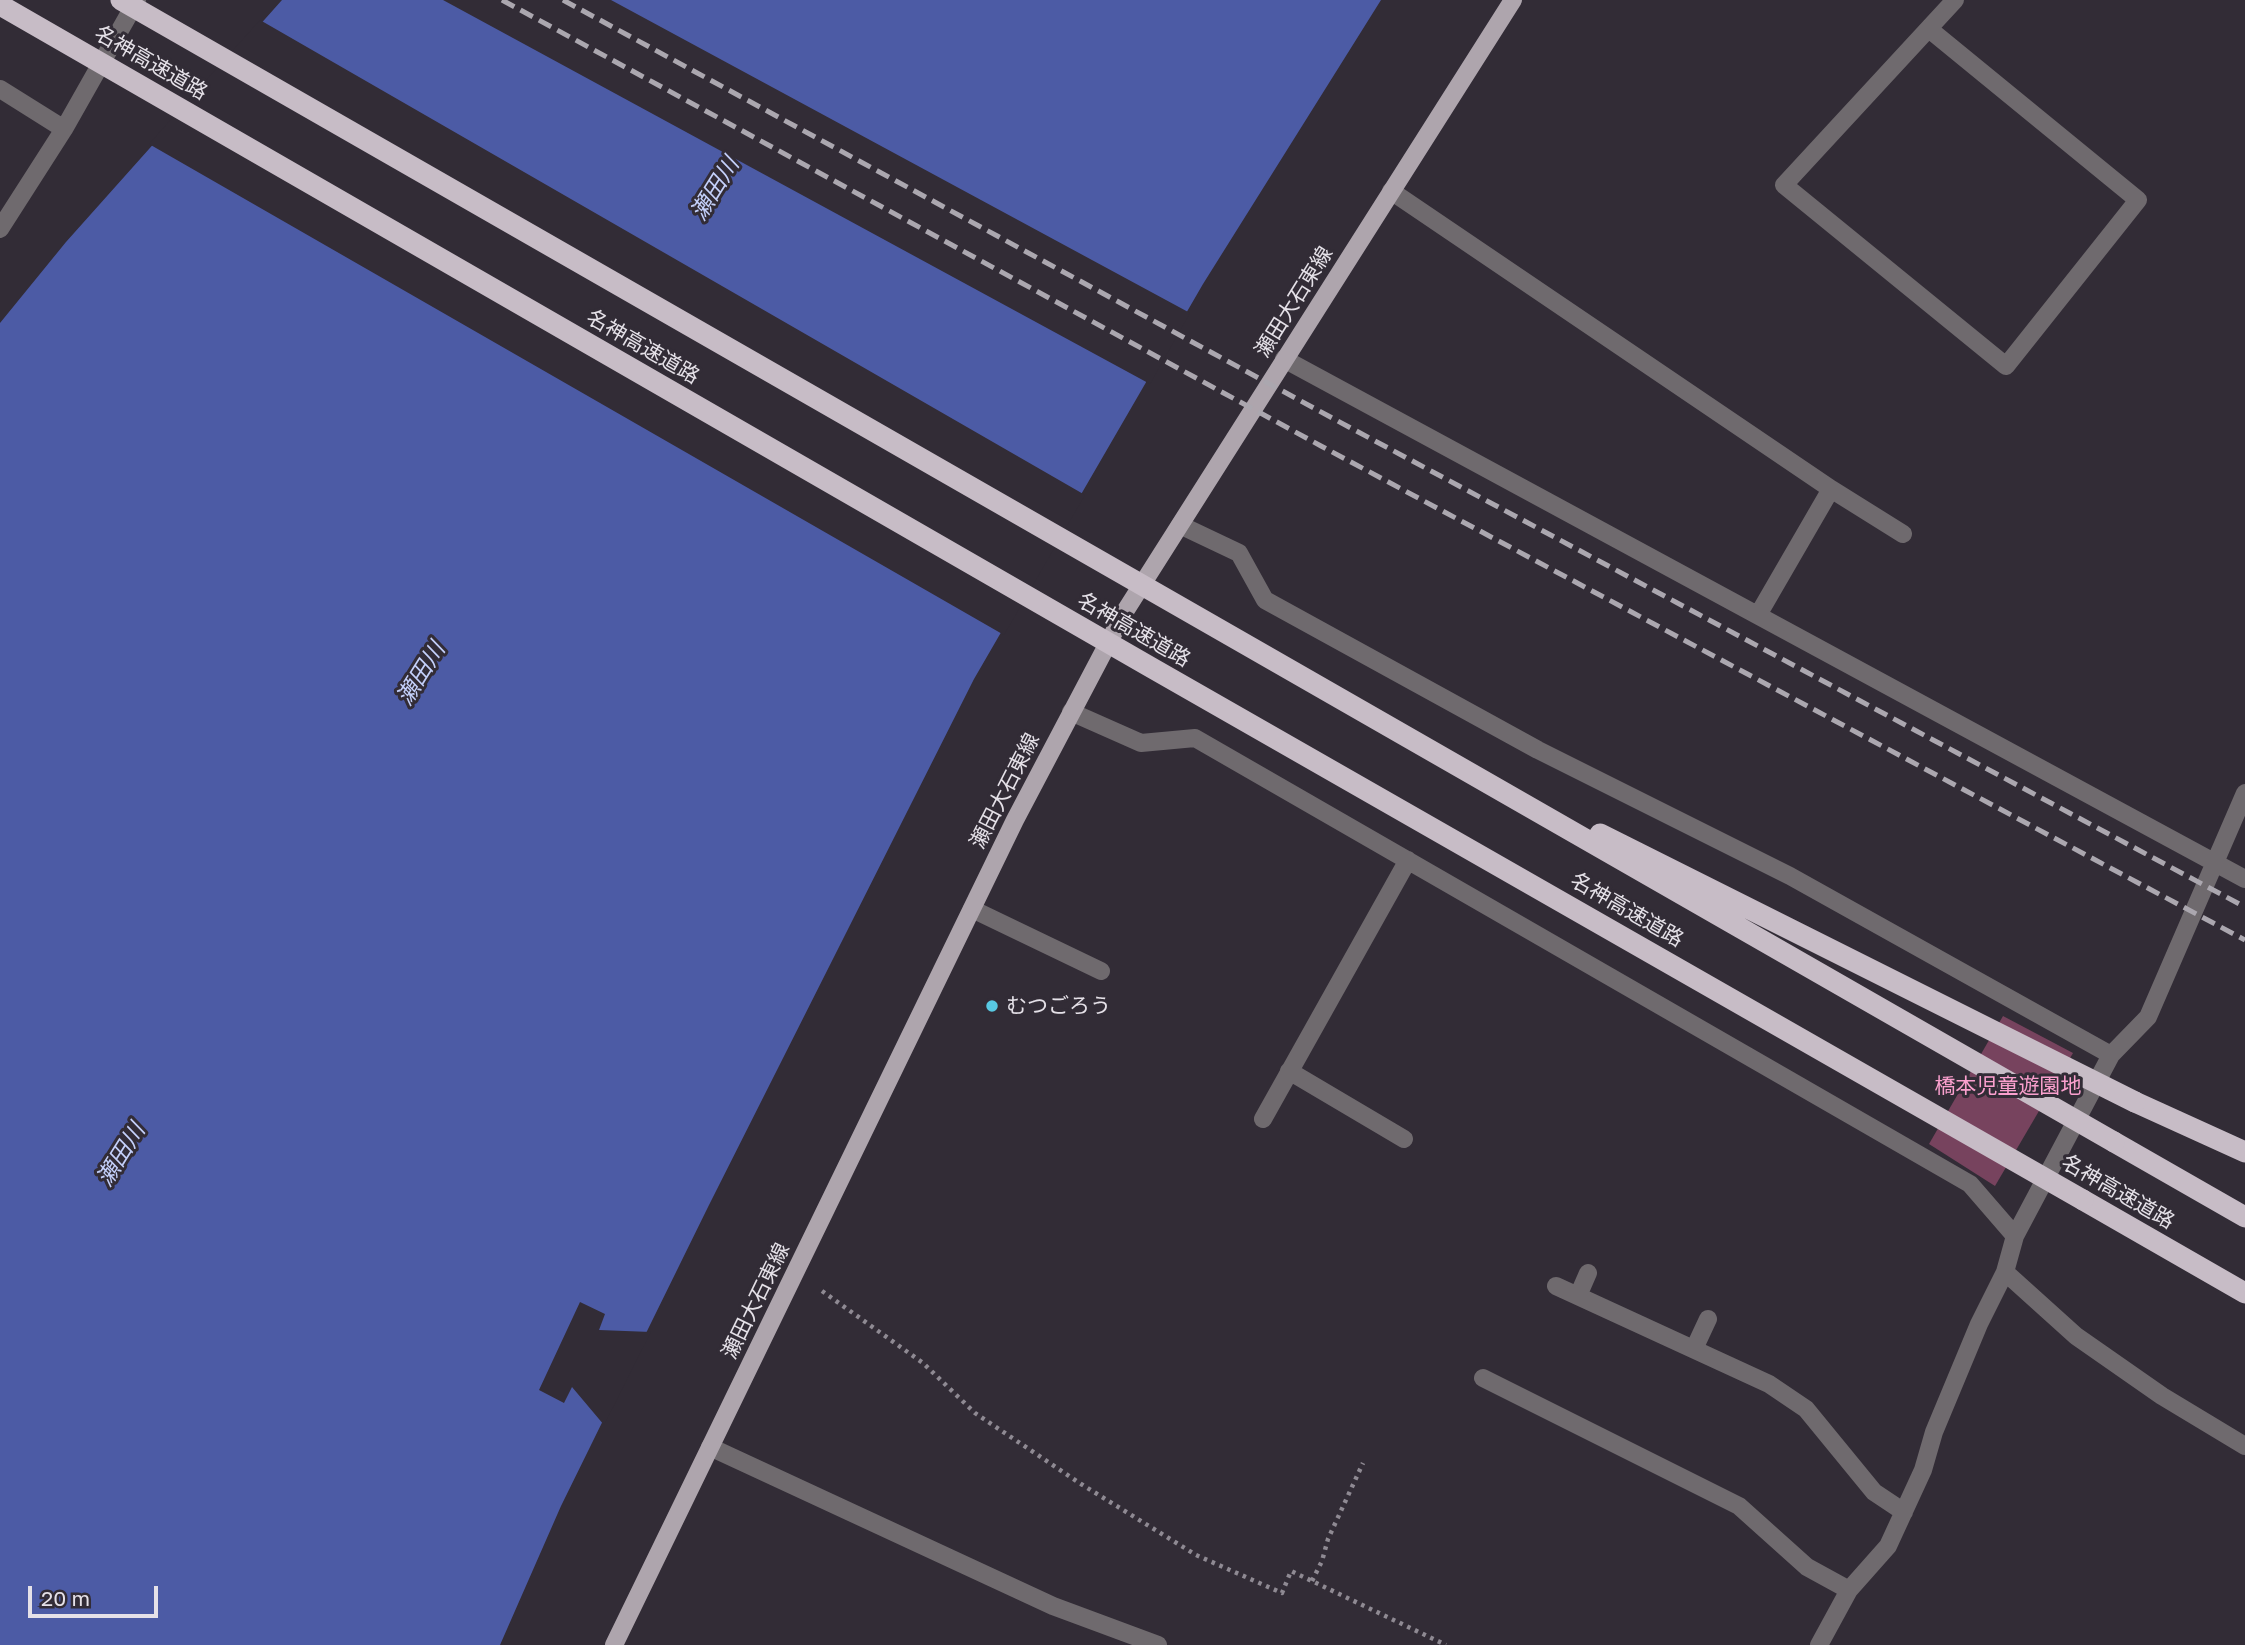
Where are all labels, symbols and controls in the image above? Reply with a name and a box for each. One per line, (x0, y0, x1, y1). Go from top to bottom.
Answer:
street label: 名神高速道路 (90, 21, 212, 105)
water label: 瀬田川 (685, 152, 745, 226)
street label: 瀬田大石東線 (1250, 242, 1338, 362)
street label: 名神高速道路 (582, 305, 704, 389)
street label: 名神高速道路 (1073, 588, 1195, 672)
water label: 瀬田川 (391, 637, 451, 711)
street label: 瀬田大石東線 (965, 729, 1045, 853)
street label: 名神高速道路 (1566, 868, 1688, 952)
place label: むつごろう (1006, 993, 1111, 1019)
marker: むつごろう (984, 998, 1000, 1014)
park label: 橋本児童遊園地 (1935, 1073, 2081, 1099)
water label: 瀬田川 (91, 1118, 151, 1192)
street label: 名神高速道路 (2057, 1150, 2179, 1234)
street label: 瀬田大石東線 (717, 1239, 795, 1363)
scale bar (32, 1572, 161, 1616)
text: 20 m (41, 1585, 90, 1611)

